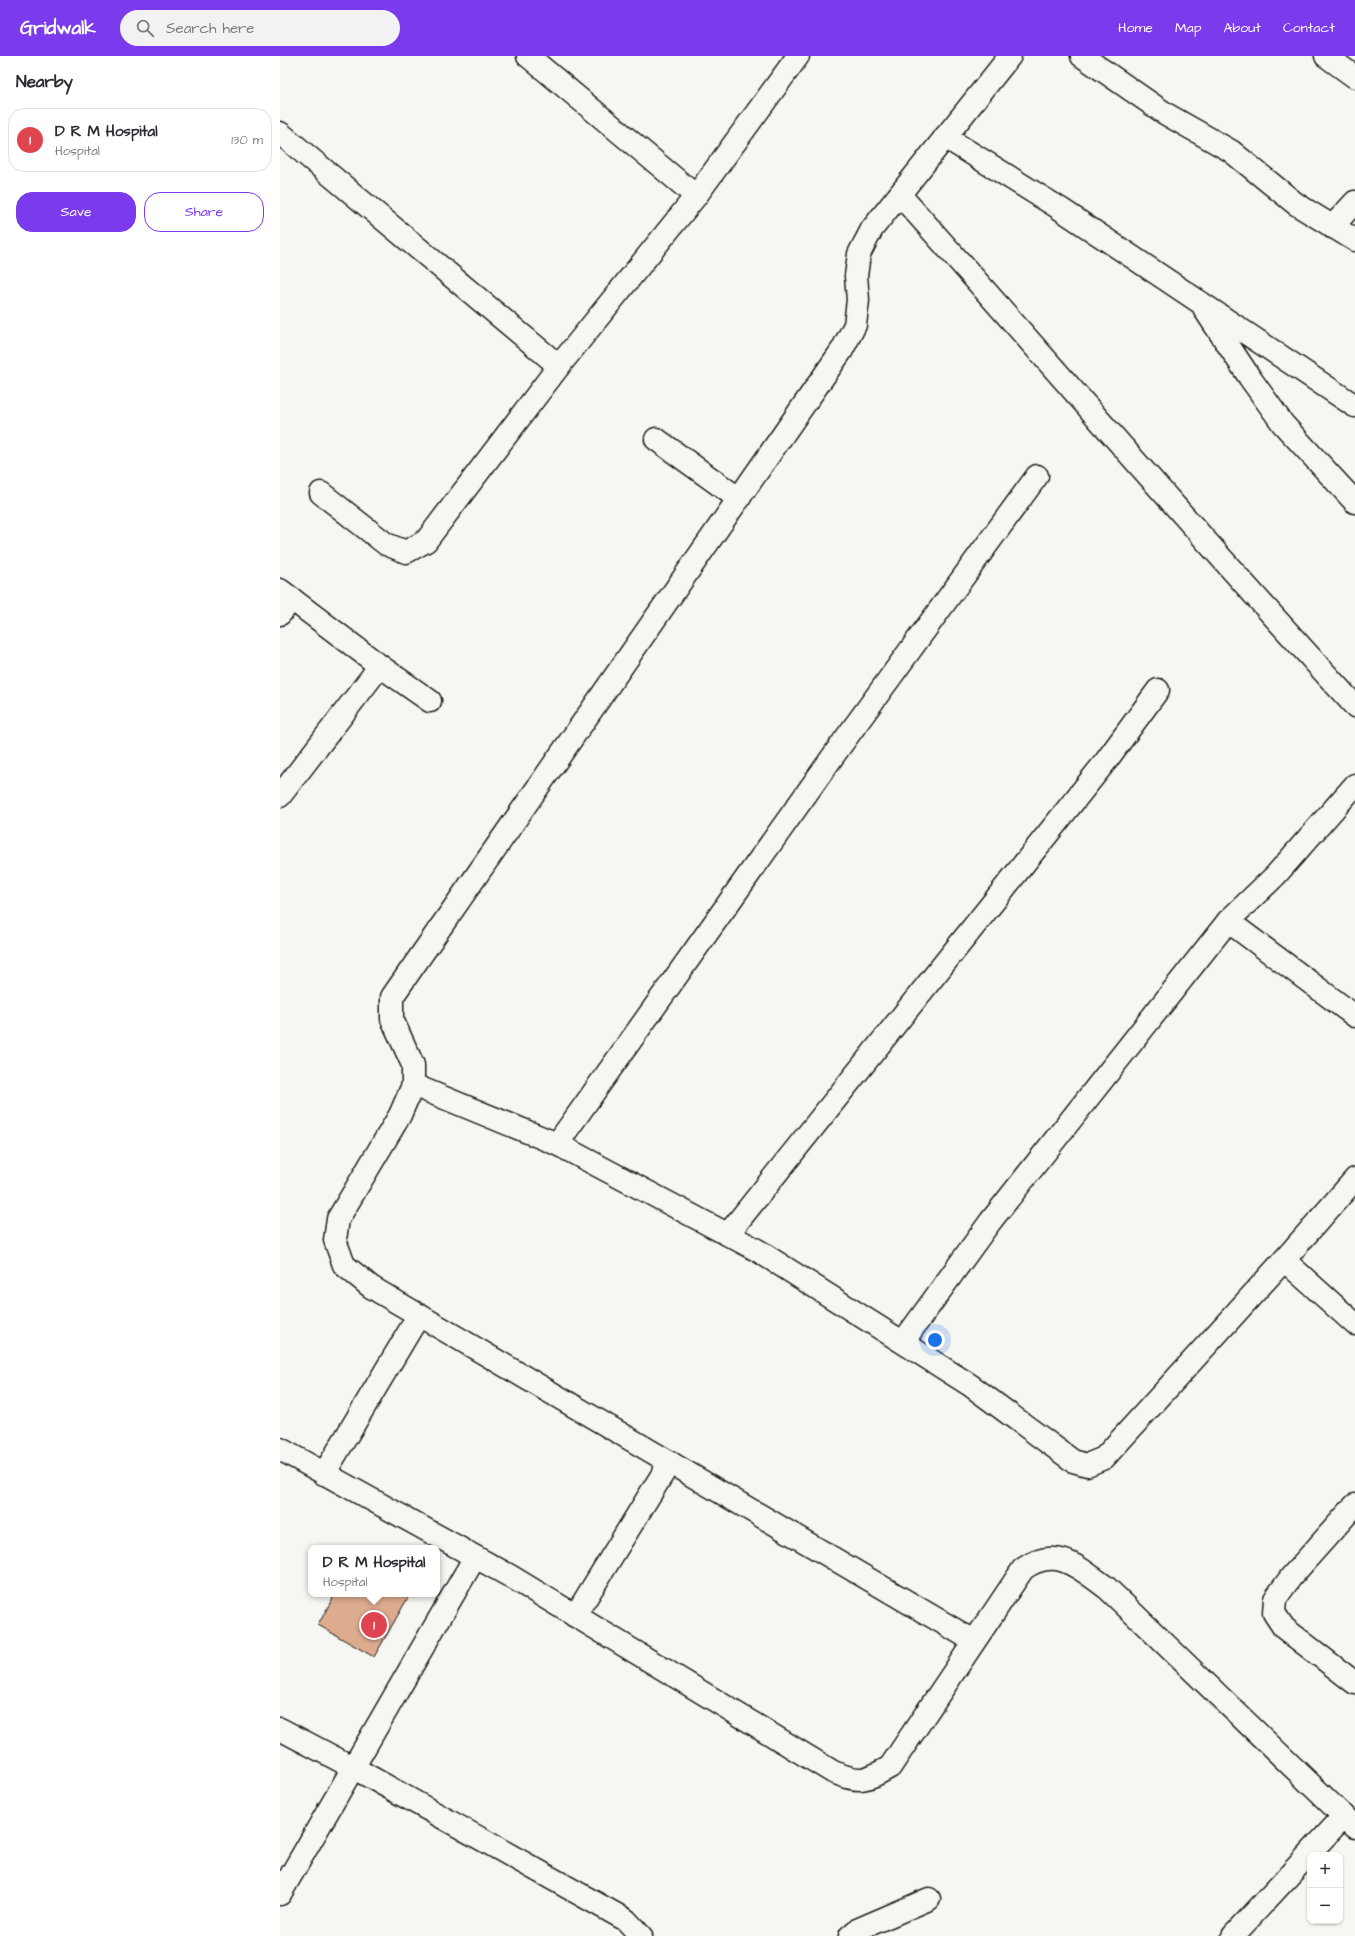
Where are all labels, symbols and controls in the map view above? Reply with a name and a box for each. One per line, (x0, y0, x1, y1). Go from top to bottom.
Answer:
search box (120, 10, 400, 46)
text: Gridwalk (20, 15, 96, 42)
icon: search (134, 17, 156, 39)
text: Search here (166, 18, 254, 39)
text: Home (1118, 18, 1153, 38)
text: Map (1175, 18, 1201, 38)
text: About (1223, 18, 1261, 38)
text: Contact (1283, 18, 1335, 38)
text: Nearby (16, 70, 73, 94)
text: D R M Hospital (55, 121, 158, 142)
text: 1 (29, 131, 31, 149)
text: 130 m (231, 131, 263, 149)
text: Hospital (55, 142, 100, 160)
button: Save (16, 192, 136, 232)
button: Share (144, 192, 264, 232)
your location (925, 1330, 945, 1350)
popup (308, 1545, 440, 1597)
text: D R M Hospital (323, 1552, 425, 1573)
text: Hospital (323, 1573, 368, 1591)
pin: 1 (361, 1610, 387, 1640)
map controls (1307, 1852, 1343, 1924)
button: + (1307, 1852, 1343, 1888)
button: − (1307, 1888, 1343, 1924)

